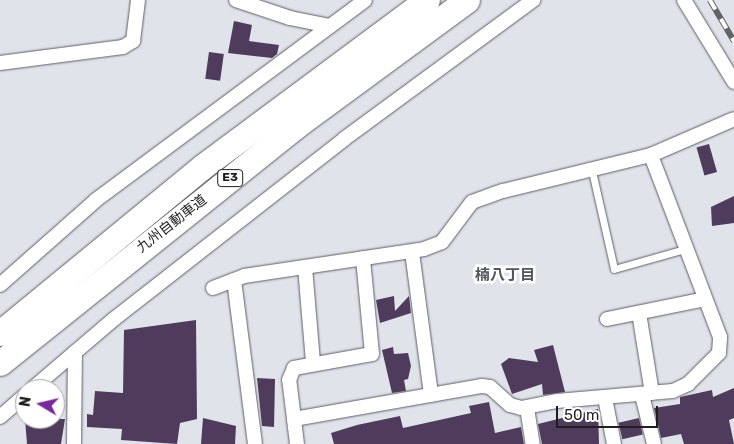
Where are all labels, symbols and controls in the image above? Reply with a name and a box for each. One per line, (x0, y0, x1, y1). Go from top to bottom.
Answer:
road number: E3 (216, 168, 244, 188)
street label: 九州自動車道 (134, 192, 210, 256)
district label: 楠八丁目 (475, 267, 535, 285)
north arrow (15, 379, 65, 429)
text: N (16, 395, 35, 408)
scale bar (559, 396, 662, 428)
text: 50 m (564, 406, 599, 424)

